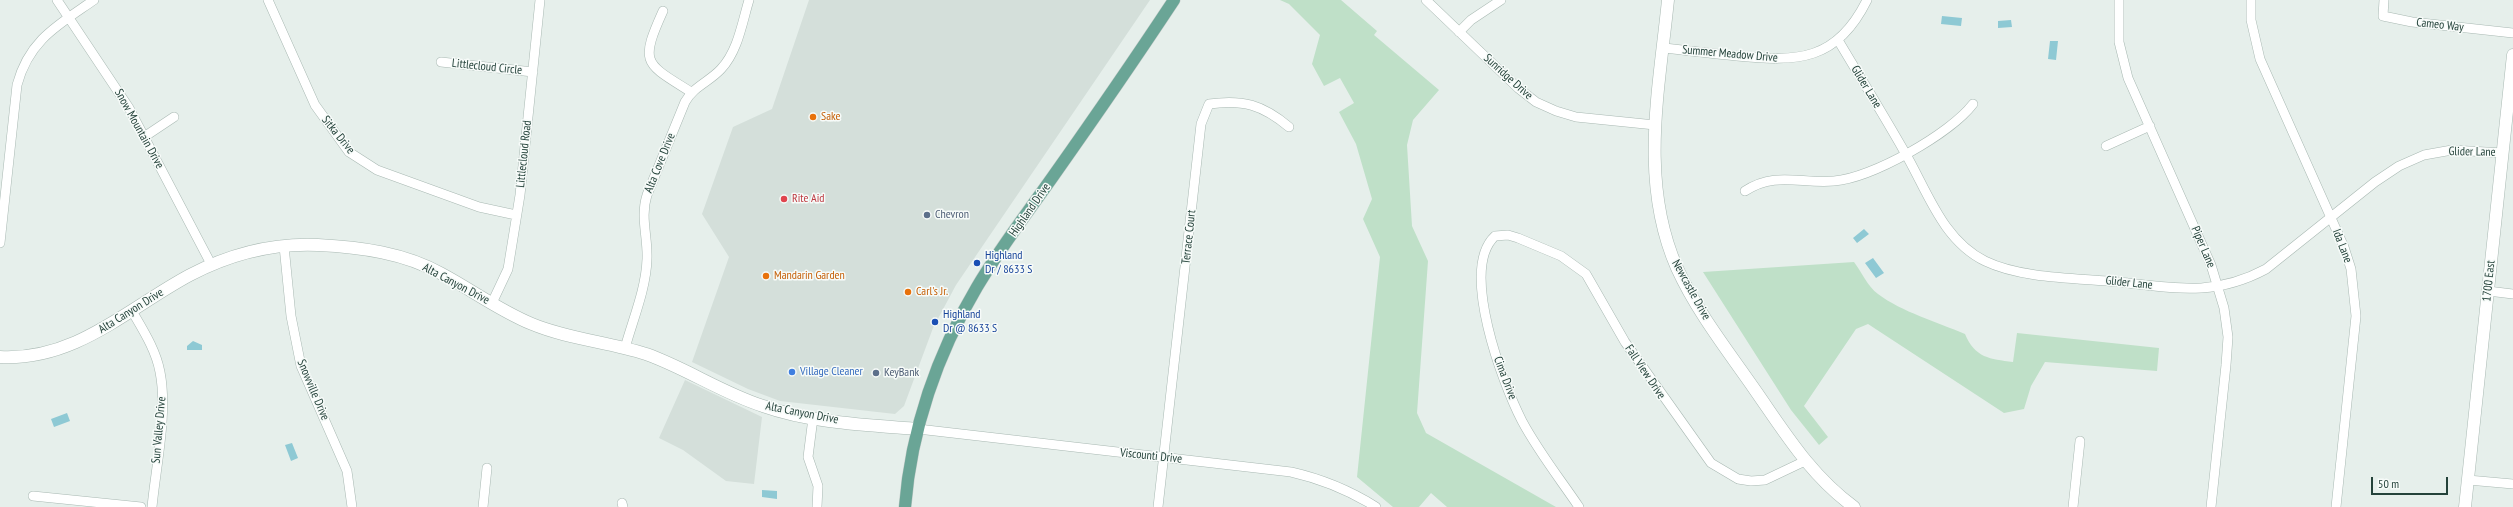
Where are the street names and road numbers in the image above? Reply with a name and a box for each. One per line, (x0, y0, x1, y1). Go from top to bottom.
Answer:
street label: Cameo Way (2416, 15, 2464, 35)
street label: Summer Meadow Drive (1682, 43, 1778, 65)
street label: Sunridge Drive (1480, 51, 1536, 103)
street label: Littlecloud Circle (451, 56, 523, 78)
street label: Glider Lane (1848, 63, 1884, 111)
street label: Snow Mountain Drive (111, 87, 167, 171)
street label: Sitka Drive (318, 113, 358, 157)
street label: Littlecloud Road (513, 120, 535, 188)
street label: Alta Cove Drive (641, 131, 679, 195)
street label: Glider Lane (2448, 144, 2496, 160)
street label: Highland Drive (1006, 181, 1054, 239)
street label: Terrace Court (1179, 209, 1199, 265)
street label: Piper Lane (2188, 224, 2218, 270)
street label: Ida Lane (2329, 227, 2355, 265)
street label: Newcastle Drive (1669, 257, 1713, 323)
street label: Alta Canyon Drive (420, 260, 492, 308)
street label: 1700 East (2480, 260, 2498, 302)
street label: Glider Lane (2105, 273, 2153, 293)
street label: Alta Canyon Drive (96, 285, 166, 337)
street label: Fall View Drive (1622, 342, 1668, 402)
street label: Cima Drive (1490, 354, 1520, 402)
street label: Snowville Drive (294, 357, 332, 423)
street label: Sun Valley Drive (149, 396, 169, 464)
street label: Alta Canyon Drive (764, 399, 840, 427)
street label: Viscounti Drive (1119, 446, 1183, 466)

